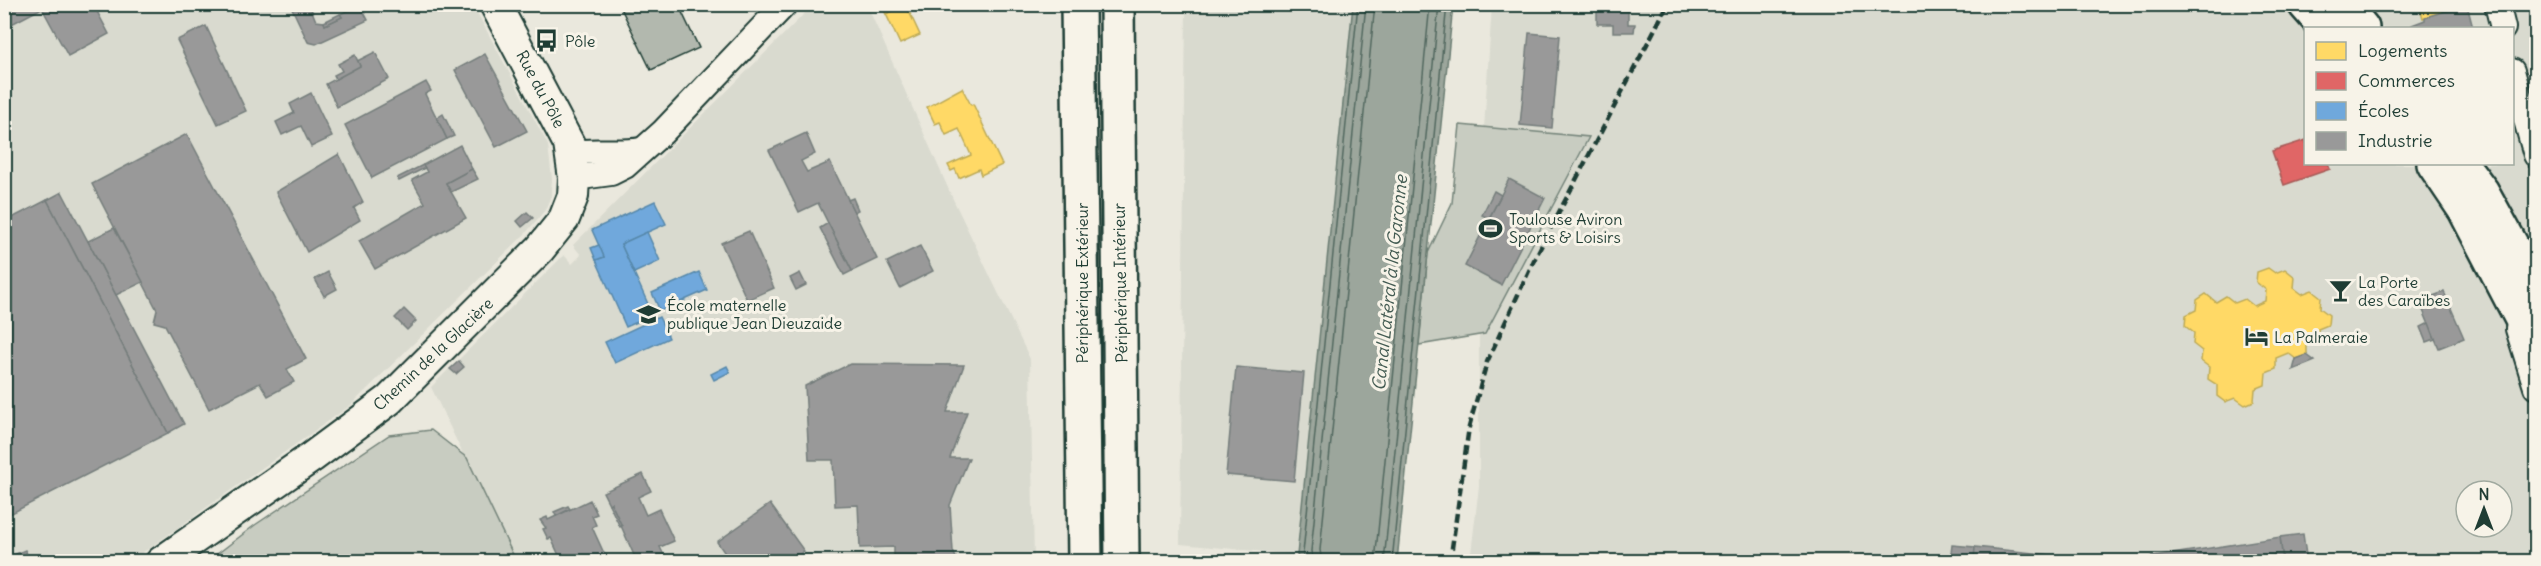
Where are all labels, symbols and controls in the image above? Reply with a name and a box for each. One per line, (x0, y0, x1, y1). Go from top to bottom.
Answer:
legend (2304, 27, 2514, 165)
bus stop icon: Pôle (534, 28, 560, 54)
place label: Pôle (565, 31, 595, 51)
text: Logements (2358, 39, 2447, 62)
street label: Rue du Pôle (512, 47, 570, 131)
text: Commerces (2358, 69, 2455, 92)
text: Écoles (2358, 99, 2409, 122)
text: Industrie (2358, 129, 2433, 152)
water label: Canal Latéral à la Garonne (1367, 173, 1412, 392)
street label: Périphérique Extérieur (1072, 202, 1092, 364)
street label: Périphérique Intérieur (1109, 202, 1131, 363)
place label: Toulouse Aviron Sports & Loisirs (1509, 209, 1622, 247)
sports icon: Toulouse Aviron Sports & Loisirs (1478, 215, 1504, 241)
place label: La Porte des Caraïbes (2358, 272, 2450, 310)
bar icon: La Porte des Caraïbes (2327, 278, 2353, 304)
street label: Chemin de la Glacière (369, 293, 497, 415)
place label: École maternelle publique Jean Dieuzaide (667, 295, 842, 333)
school or university icon: École maternelle publique Jean Dieuzaide (636, 301, 662, 327)
hotel icon: La Palmeraie (2243, 324, 2269, 350)
place label: La Palmeraie (2274, 327, 2368, 347)
north arrow (2454, 479, 2514, 539)
text: N (2478, 484, 2490, 504)

